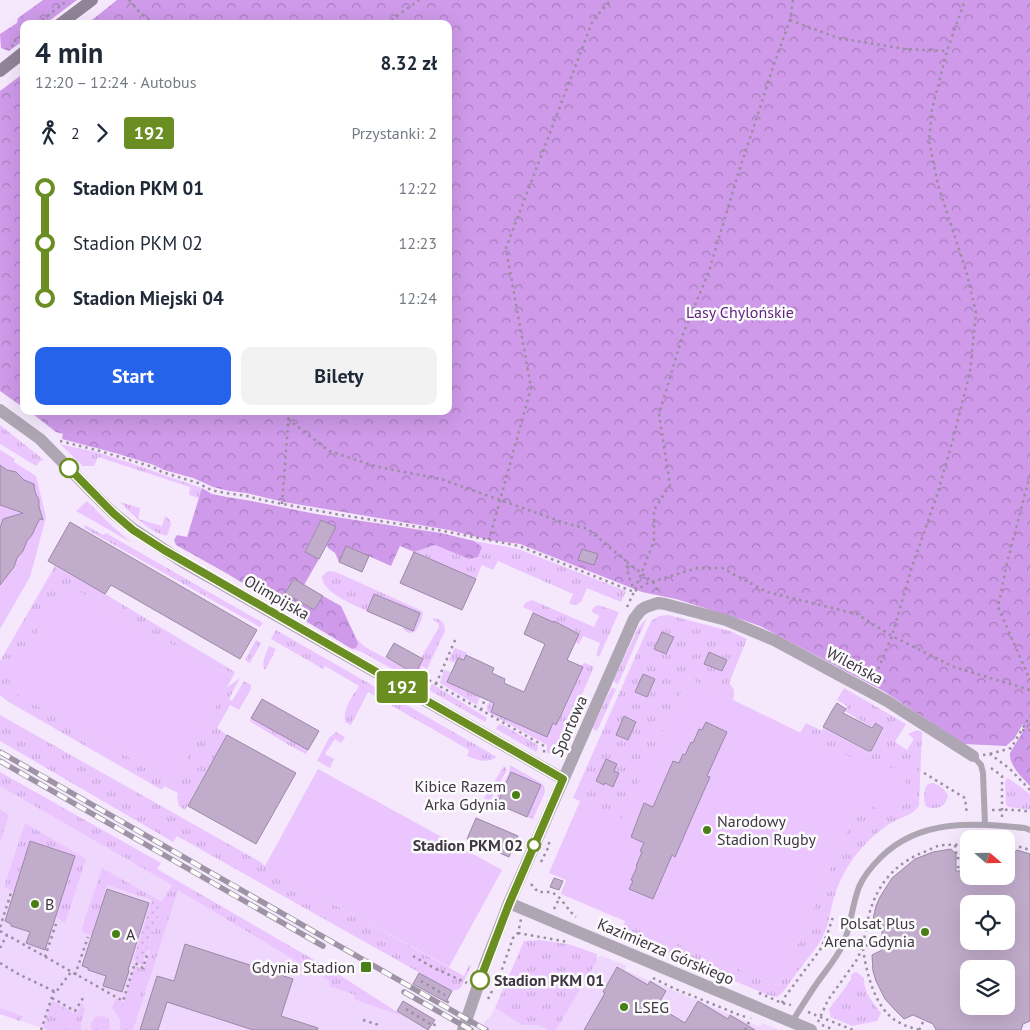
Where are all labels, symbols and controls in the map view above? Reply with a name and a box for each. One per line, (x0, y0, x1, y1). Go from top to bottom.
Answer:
text: 4 min (35, 34, 103, 71)
text: 8.32 zł (380, 51, 437, 75)
text: 12:20 – 12:24 · Autobus (35, 72, 196, 92)
icon: walk (35, 119, 63, 147)
icon: forward (88, 119, 116, 147)
text: 192 (134, 121, 164, 144)
text: 2 (71, 123, 80, 143)
text: Przystanki: 2 (351, 123, 437, 143)
text: Stadion PKM 01 (73, 176, 204, 200)
text: 12:22 (399, 178, 437, 198)
text: Stadion PKM 02 (73, 231, 203, 255)
text: 12:23 (399, 233, 437, 253)
text: Stadion Miejski 04 (73, 286, 224, 310)
text: 12:24 (399, 288, 437, 308)
park label: Lasy Chylońskie (686, 302, 794, 322)
button: Start (35, 347, 231, 405)
button: Bilety (241, 347, 437, 405)
unlabelled marker (59, 458, 79, 478)
street label: Olimpijska (241, 570, 313, 624)
street label: Wileńska (823, 642, 887, 688)
line badge: 192 (373, 671, 431, 703)
text: 192 (387, 675, 417, 698)
street label: Sportowa (547, 692, 591, 760)
place label: Kibice Razem Arka Gdynia (414, 776, 506, 814)
marker: Kibice Razem Arka Gdynia (510, 789, 522, 801)
place label: Narodowy Stadion Rugby (717, 811, 816, 849)
marker: Narodowy Stadion Rugby (701, 824, 713, 836)
north arrow (960, 830, 1015, 885)
map controls (960, 830, 1015, 1015)
place label: Stadion PKM 02 (413, 835, 523, 855)
marker: Stadion PKM 02 (527, 838, 541, 852)
place label: B (45, 894, 54, 914)
button: locate (960, 895, 1015, 950)
marker: B (29, 898, 41, 910)
street label: Kazimierza Górskiego (595, 913, 737, 989)
place label: Polsat Plus Arena Gdynia (824, 913, 915, 951)
place label: A (126, 924, 136, 944)
marker: Polsat Plus Arena Gdynia (919, 926, 931, 938)
marker: A (110, 928, 122, 940)
place label: Gdynia Stadion (252, 957, 355, 977)
marker: Gdynia Stadion (359, 960, 373, 974)
button: layers (960, 960, 1015, 1015)
marker: Stadion PKM 01 (470, 970, 490, 990)
place label: Stadion PKM 01 (494, 970, 604, 990)
place label: LSEG (634, 997, 669, 1017)
marker: LSEG (618, 1001, 630, 1013)

